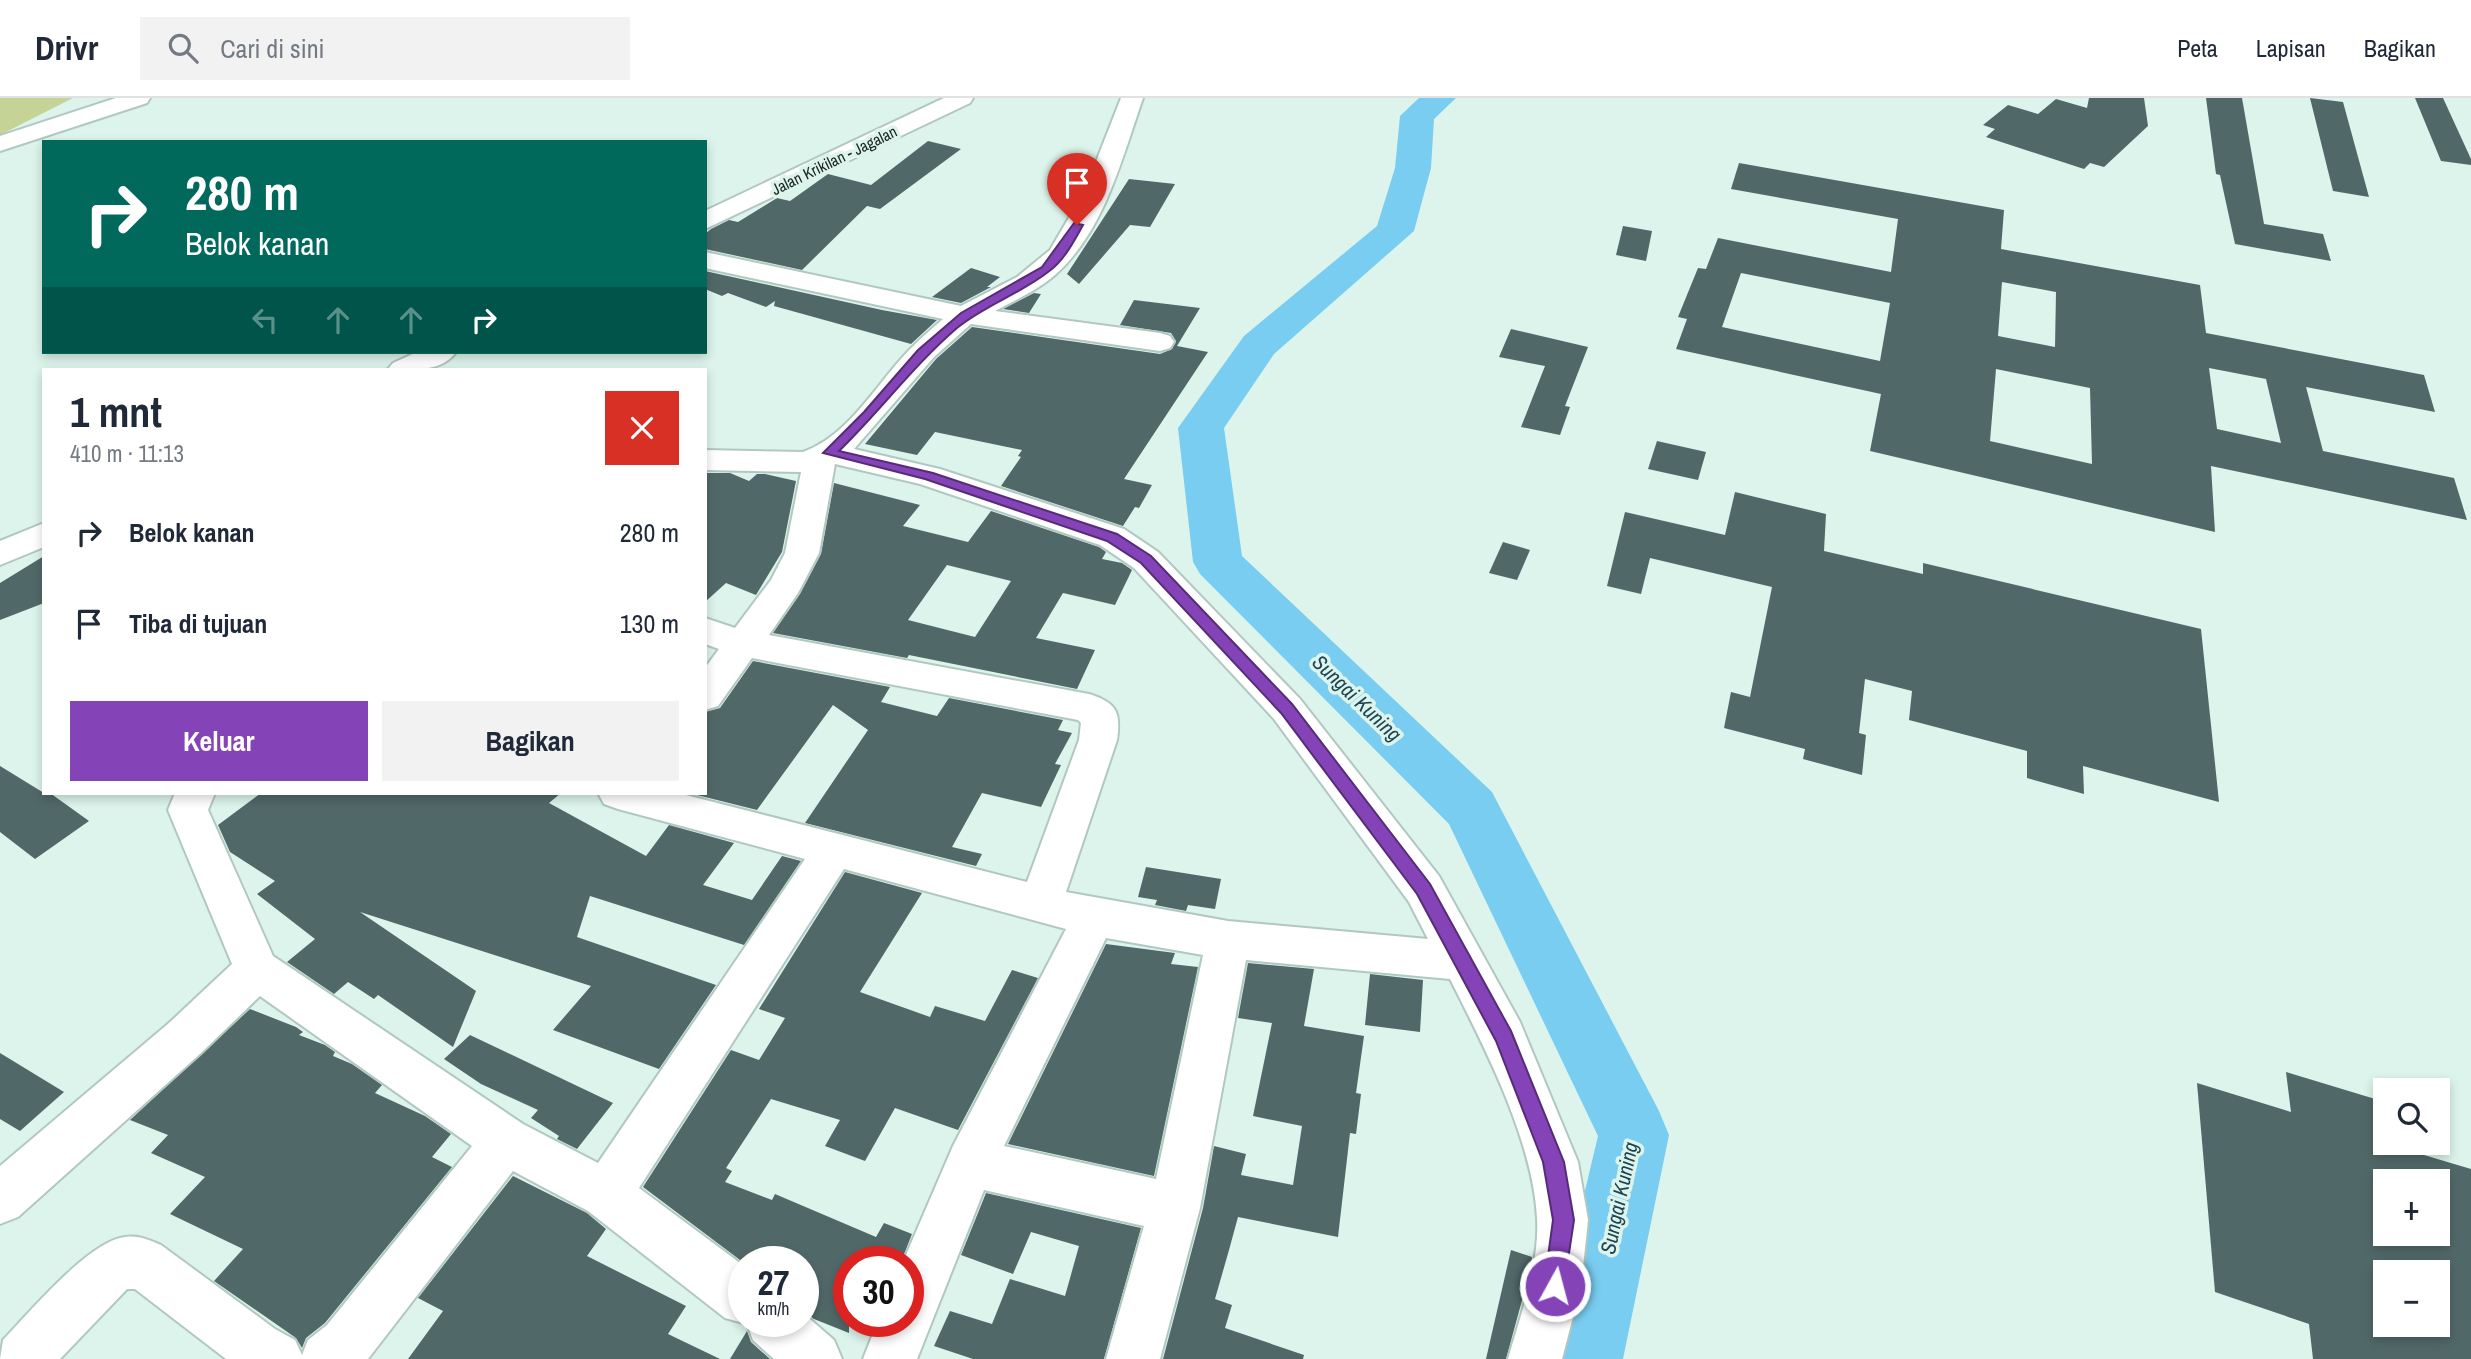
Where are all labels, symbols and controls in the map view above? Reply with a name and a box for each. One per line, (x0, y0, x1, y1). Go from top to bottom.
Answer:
search box (140, 17, 630, 80)
text: Drivr (35, 26, 98, 70)
icon: search (164, 29, 202, 67)
text: Cari di sini (220, 31, 324, 66)
text: Peta (2177, 32, 2218, 64)
text: Lapisan (2256, 32, 2326, 64)
text: Bagikan (2364, 32, 2436, 64)
street label: Jalan Krikilan - Jagalan (768, 120, 900, 200)
pin (1047, 153, 1107, 225)
text: 280 m (185, 159, 299, 225)
icon: arrive (1058, 164, 1096, 202)
icon: right (70, 168, 161, 259)
text: Belok kanan (185, 222, 329, 265)
icon: left (246, 301, 284, 339)
icon: ahead (319, 301, 357, 339)
icon: ahead (392, 301, 430, 339)
icon: right (465, 301, 503, 339)
text: 1 mnt (70, 384, 162, 440)
button: close (605, 391, 679, 465)
text: 410 m · 11:13 (70, 438, 184, 469)
icon: right (70, 514, 108, 552)
text: Belok kanan (129, 515, 255, 550)
text: 280 m (620, 515, 679, 550)
icon: arrive (70, 605, 108, 643)
text: Tiba di tujuan (129, 606, 267, 641)
text: 130 m (620, 606, 679, 641)
water label: Sungai Kuning (1306, 648, 1408, 748)
button: Keluar (70, 701, 368, 781)
button: Bagikan (382, 701, 679, 781)
map controls (2373, 1078, 2450, 1337)
button: search (2373, 1078, 2450, 1155)
water label: Sungai Kuning (1593, 1139, 1645, 1257)
button: + (2373, 1169, 2450, 1246)
speed limit sign: 30 (833, 1246, 924, 1337)
position arrow (1518, 1249, 1592, 1323)
text: 27 (758, 1259, 789, 1306)
button: − (2373, 1260, 2450, 1337)
text: km/h (758, 1296, 790, 1321)

